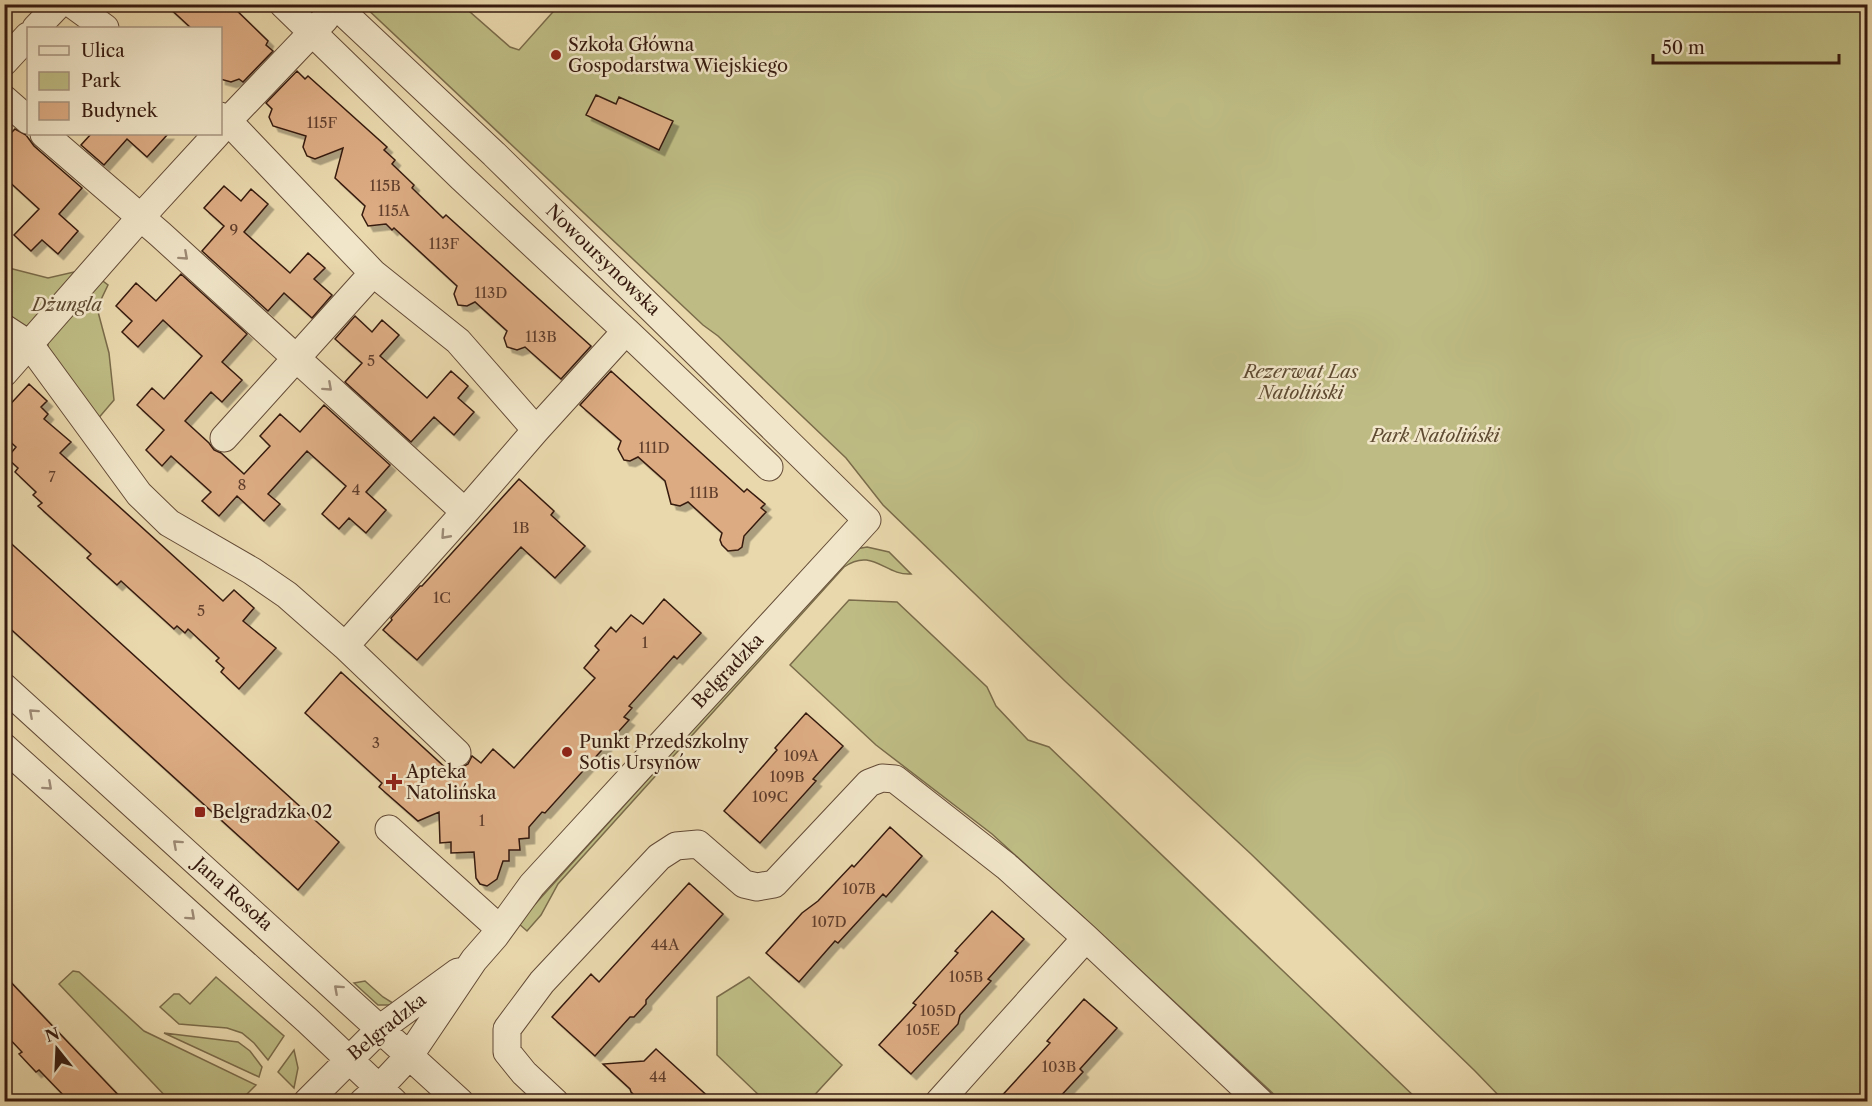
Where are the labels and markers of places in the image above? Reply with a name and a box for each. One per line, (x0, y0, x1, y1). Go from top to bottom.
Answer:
place label: Szkoła Główna Gospodarstwa Wiejskiego (568, 34, 788, 77)
marker: Szkoła Główna Gospodarstwa Wiejskiego (549, 48, 563, 62)
place label: Punkt Przedszkolny Sotis Ursynów (579, 731, 750, 774)
marker: Punkt Przedszkolny Sotis Ursynów (560, 745, 574, 759)
place label: Apteka Natolińska (405, 761, 497, 804)
marker: Apteka Natolińska (387, 775, 401, 789)
place label: Belgradzka 02 (212, 801, 333, 823)
marker: Belgradzka 02 (193, 805, 207, 819)

